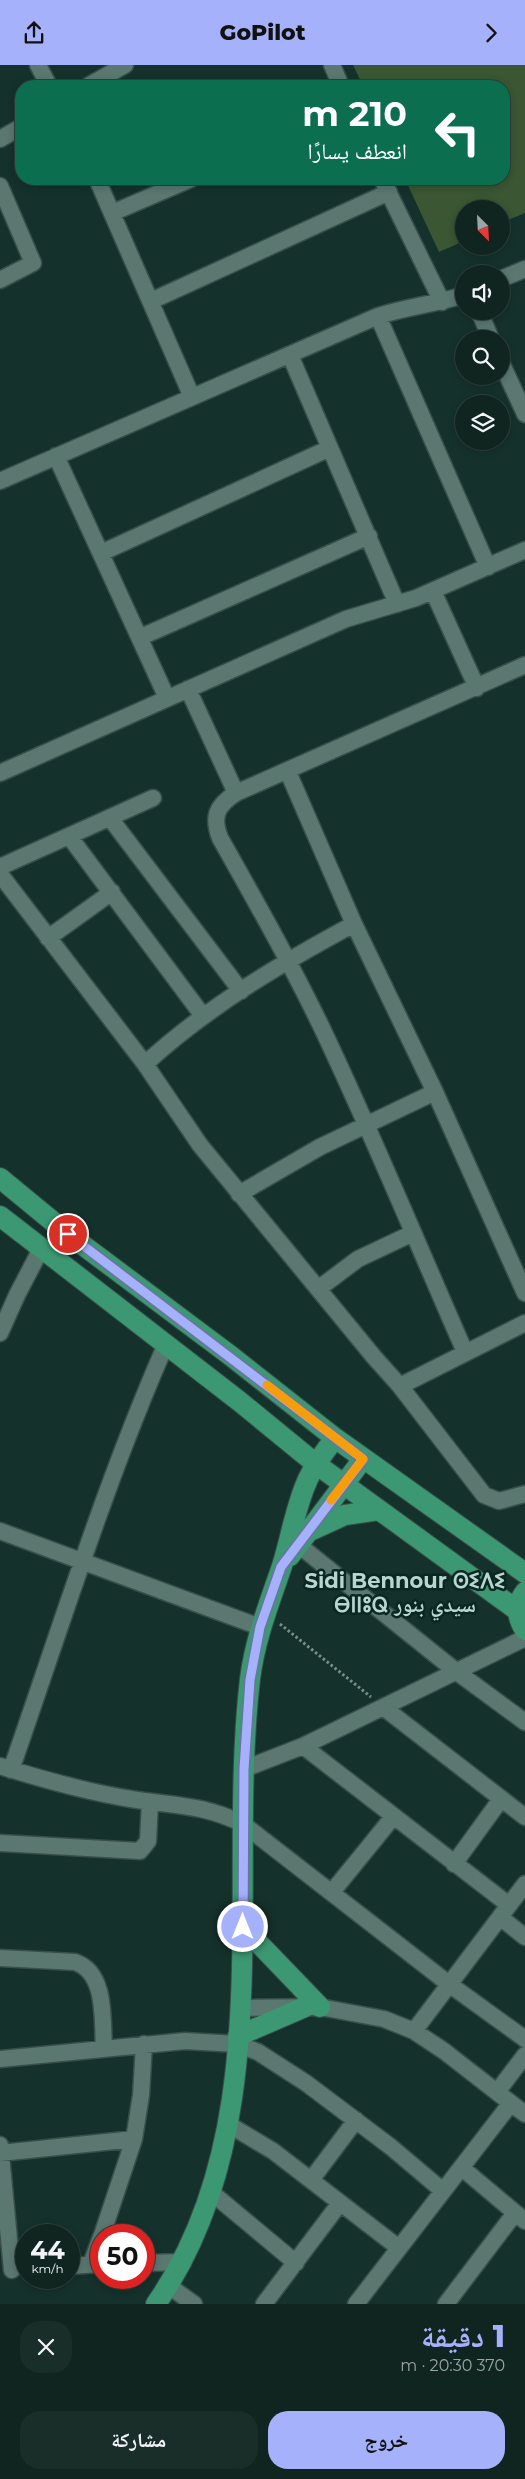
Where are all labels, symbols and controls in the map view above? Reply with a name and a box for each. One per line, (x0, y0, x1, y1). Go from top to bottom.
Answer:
icon: share (20, 19, 48, 47)
text: GoPilot (219, 19, 306, 46)
icon: forward (477, 19, 505, 47)
text: 210 m (302, 92, 407, 135)
icon: left (425, 100, 490, 165)
text: انعطف يسارًا (308, 138, 407, 165)
north arrow (455, 200, 510, 255)
map controls (455, 200, 510, 450)
button: sound (455, 265, 510, 320)
button: search (455, 330, 510, 385)
button: layers (455, 395, 510, 450)
pin (47, 1213, 89, 1255)
icon: arrive (54, 1220, 82, 1248)
district label: Sidi Bennour ⵙⵉⴷⵉ ⴱⵏⵏⵓⵕ سيدي بنور (305, 1568, 505, 1621)
position arrow (216, 1900, 268, 1952)
speed limit sign: 50 (90, 2224, 155, 2289)
text: 44 (30, 2235, 65, 2265)
text: km/h (31, 2261, 64, 2276)
text: 1 دقيقة (421, 2318, 505, 2355)
button: close (20, 2321, 72, 2373)
text: 370 m · 20:30 (400, 2356, 505, 2375)
button: مشاركة (20, 2411, 258, 2469)
button: خروج (268, 2411, 505, 2469)

